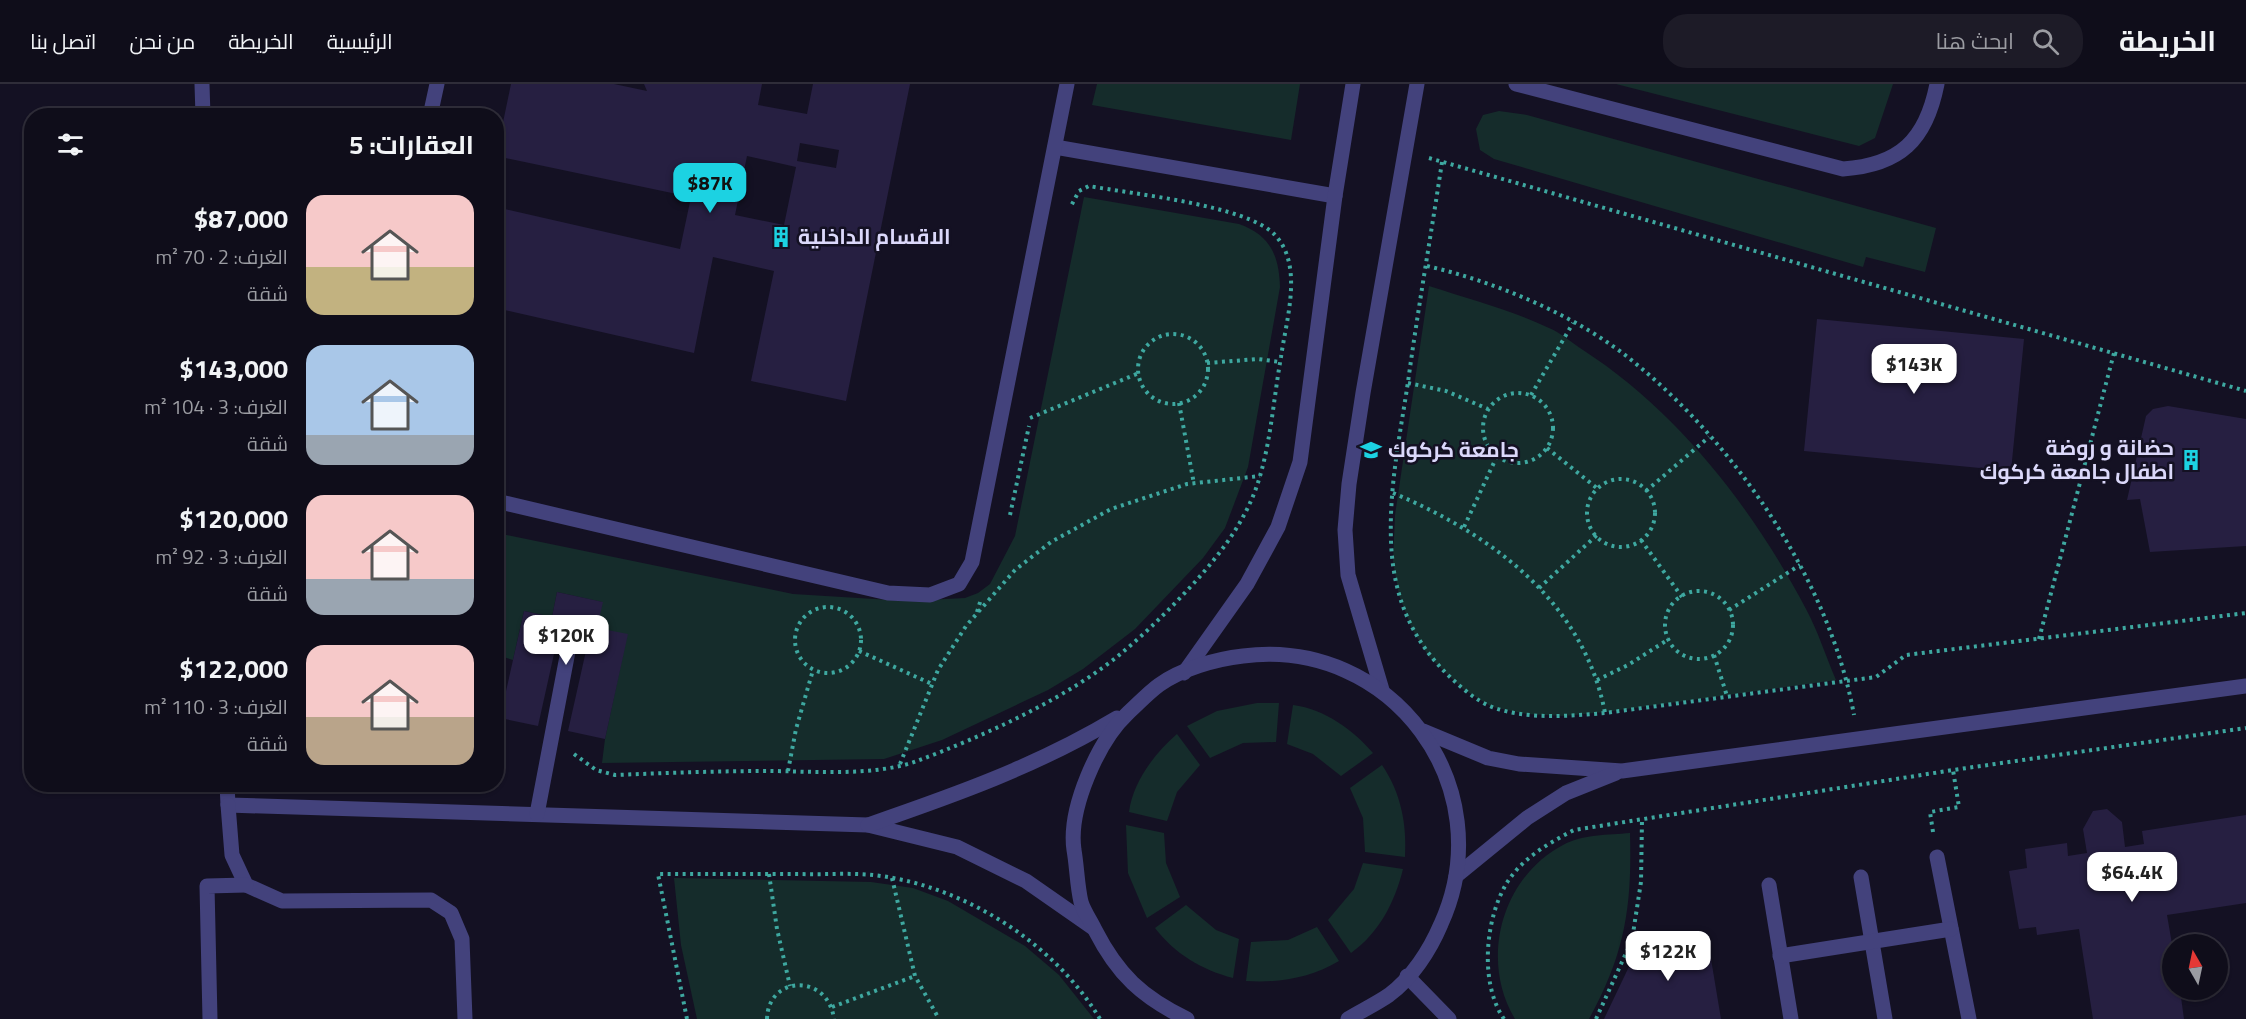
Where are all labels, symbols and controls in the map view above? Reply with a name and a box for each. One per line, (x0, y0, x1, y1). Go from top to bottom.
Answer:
search box (1663, 14, 2083, 68)
text: الخريطة (2119, 19, 2216, 62)
text: ابحث هنا (1936, 24, 2014, 58)
text: اتصل بنا (30, 25, 96, 57)
text: من نحن (129, 25, 195, 57)
text: الخريطة (228, 25, 294, 57)
text: الرئيسية (327, 25, 393, 57)
icon: search (2029, 25, 2062, 58)
text: العقارات: 5 (349, 125, 474, 164)
icon: filters (54, 128, 87, 161)
pin: $87K (674, 163, 746, 214)
text: $87K (687, 167, 733, 198)
text: $87,000 (194, 199, 288, 238)
icon: home (354, 219, 426, 291)
place label: الاقسام الداخلية (798, 220, 950, 252)
building icon: الاقسام الداخلية (769, 225, 793, 249)
text: الغرف: 2 · 70 m² (156, 241, 288, 272)
text: شقة (247, 278, 288, 309)
pin: $143K (1872, 344, 1956, 395)
text: $143K (1886, 348, 1942, 379)
text: $143,000 (179, 349, 288, 388)
icon: home (354, 369, 426, 441)
text: الغرف: 3 · 104 m² (144, 391, 288, 422)
text: شقة (247, 428, 288, 459)
place label: حضانة و روضة اطفال جامعة كركوك (1980, 431, 2174, 487)
place label: جامعة كركوك (1388, 433, 1519, 465)
school or university icon: جامعة كركوك (1359, 438, 1383, 462)
building icon: حضانة و روضة اطفال جامعة كركوك (2179, 448, 2203, 472)
text: $120,000 (179, 499, 288, 538)
icon: home (354, 519, 426, 591)
text: الغرف: 3 · 92 m² (156, 541, 288, 572)
text: شقة (247, 578, 288, 609)
pin: $120K (524, 615, 608, 666)
text: $120K (538, 619, 594, 650)
text: $122,000 (179, 649, 288, 688)
icon: home (354, 669, 426, 741)
text: الغرف: 3 · 110 m² (144, 691, 288, 722)
text: شقة (247, 728, 288, 759)
pin: $64.4K (2083, 852, 2181, 903)
text: $64.4K (2101, 856, 2163, 887)
pin: $122K (1626, 931, 1710, 982)
north arrow (2162, 934, 2228, 1000)
map controls (2162, 934, 2228, 1000)
text: $122K (1640, 935, 1696, 966)

